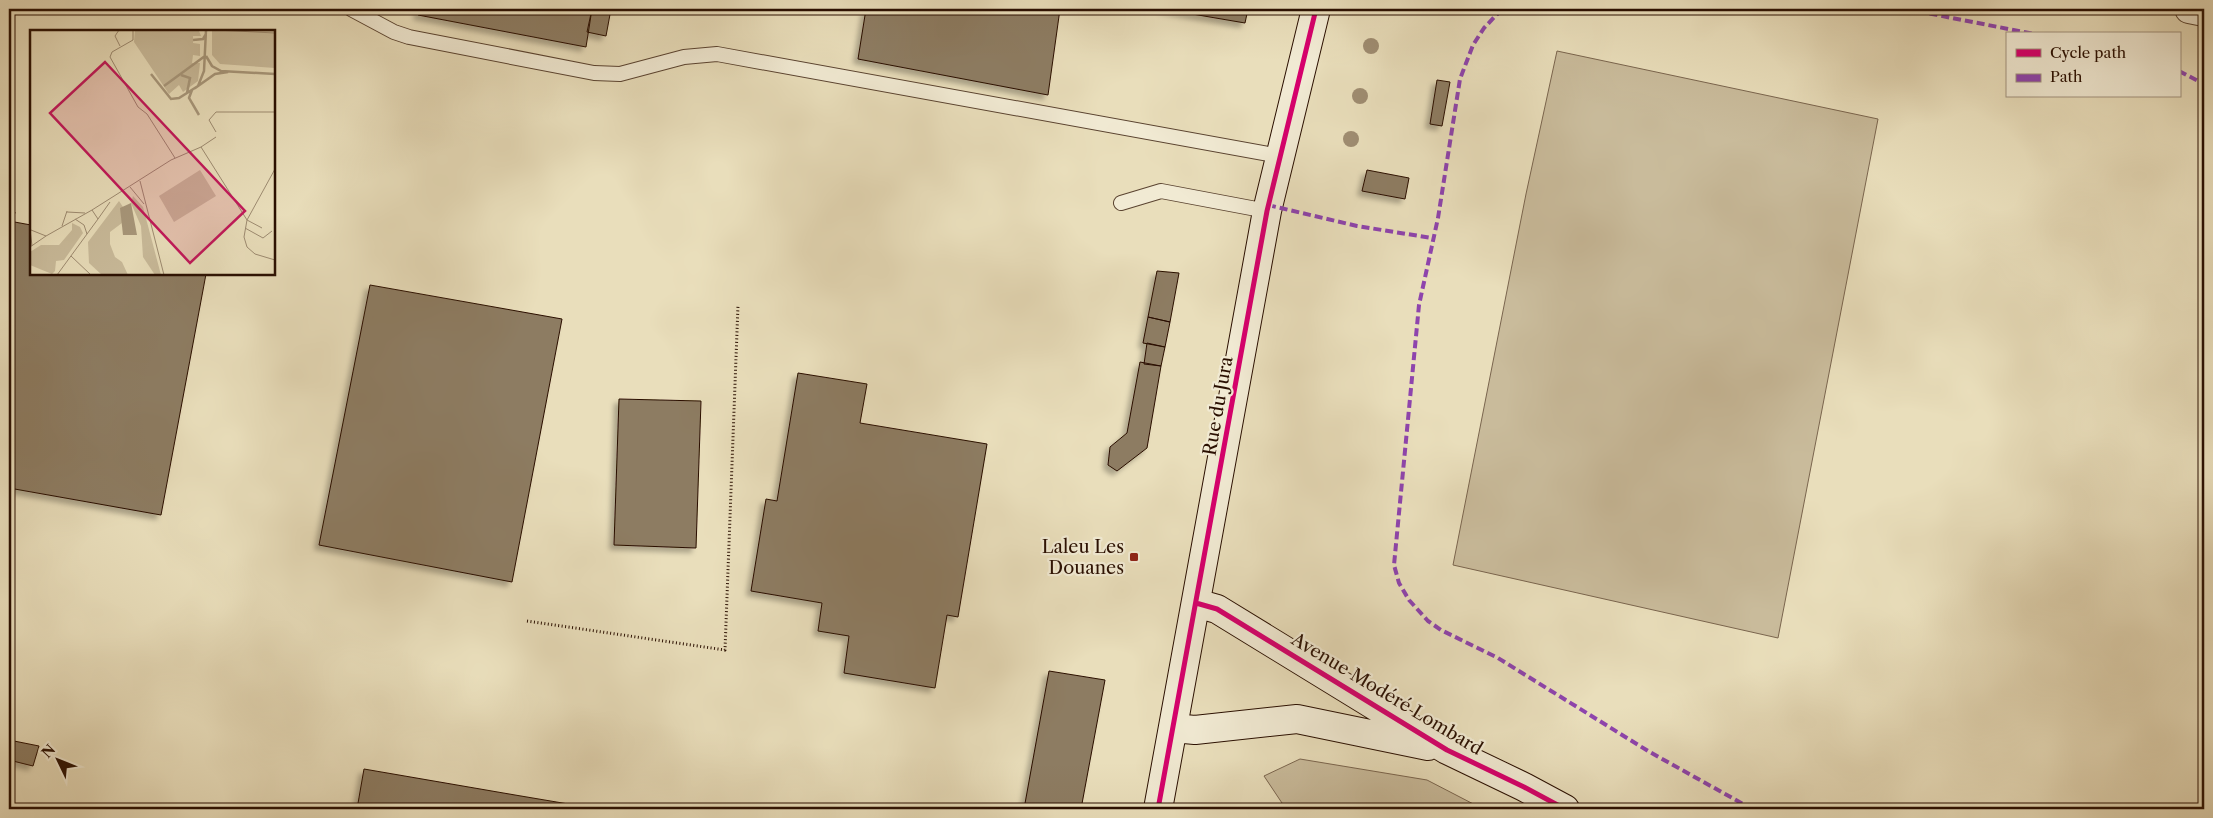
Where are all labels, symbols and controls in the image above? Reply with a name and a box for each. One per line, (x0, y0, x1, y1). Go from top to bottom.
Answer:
inset map (30, 30, 275, 275)
legend (2006, 32, 2180, 98)
text: Cycle path (2050, 43, 2127, 62)
text: Path (2050, 67, 2083, 86)
street label: Rue du Jura (1198, 354, 1238, 457)
place label: Laleu Les Douanes (1042, 536, 1124, 579)
marker: Laleu Les Douanes (1128, 551, 1140, 563)
street label: Avenue Modéré Lombard (1287, 628, 1487, 760)
north arrow (32, 736, 82, 786)
text: N (38, 741, 59, 762)

